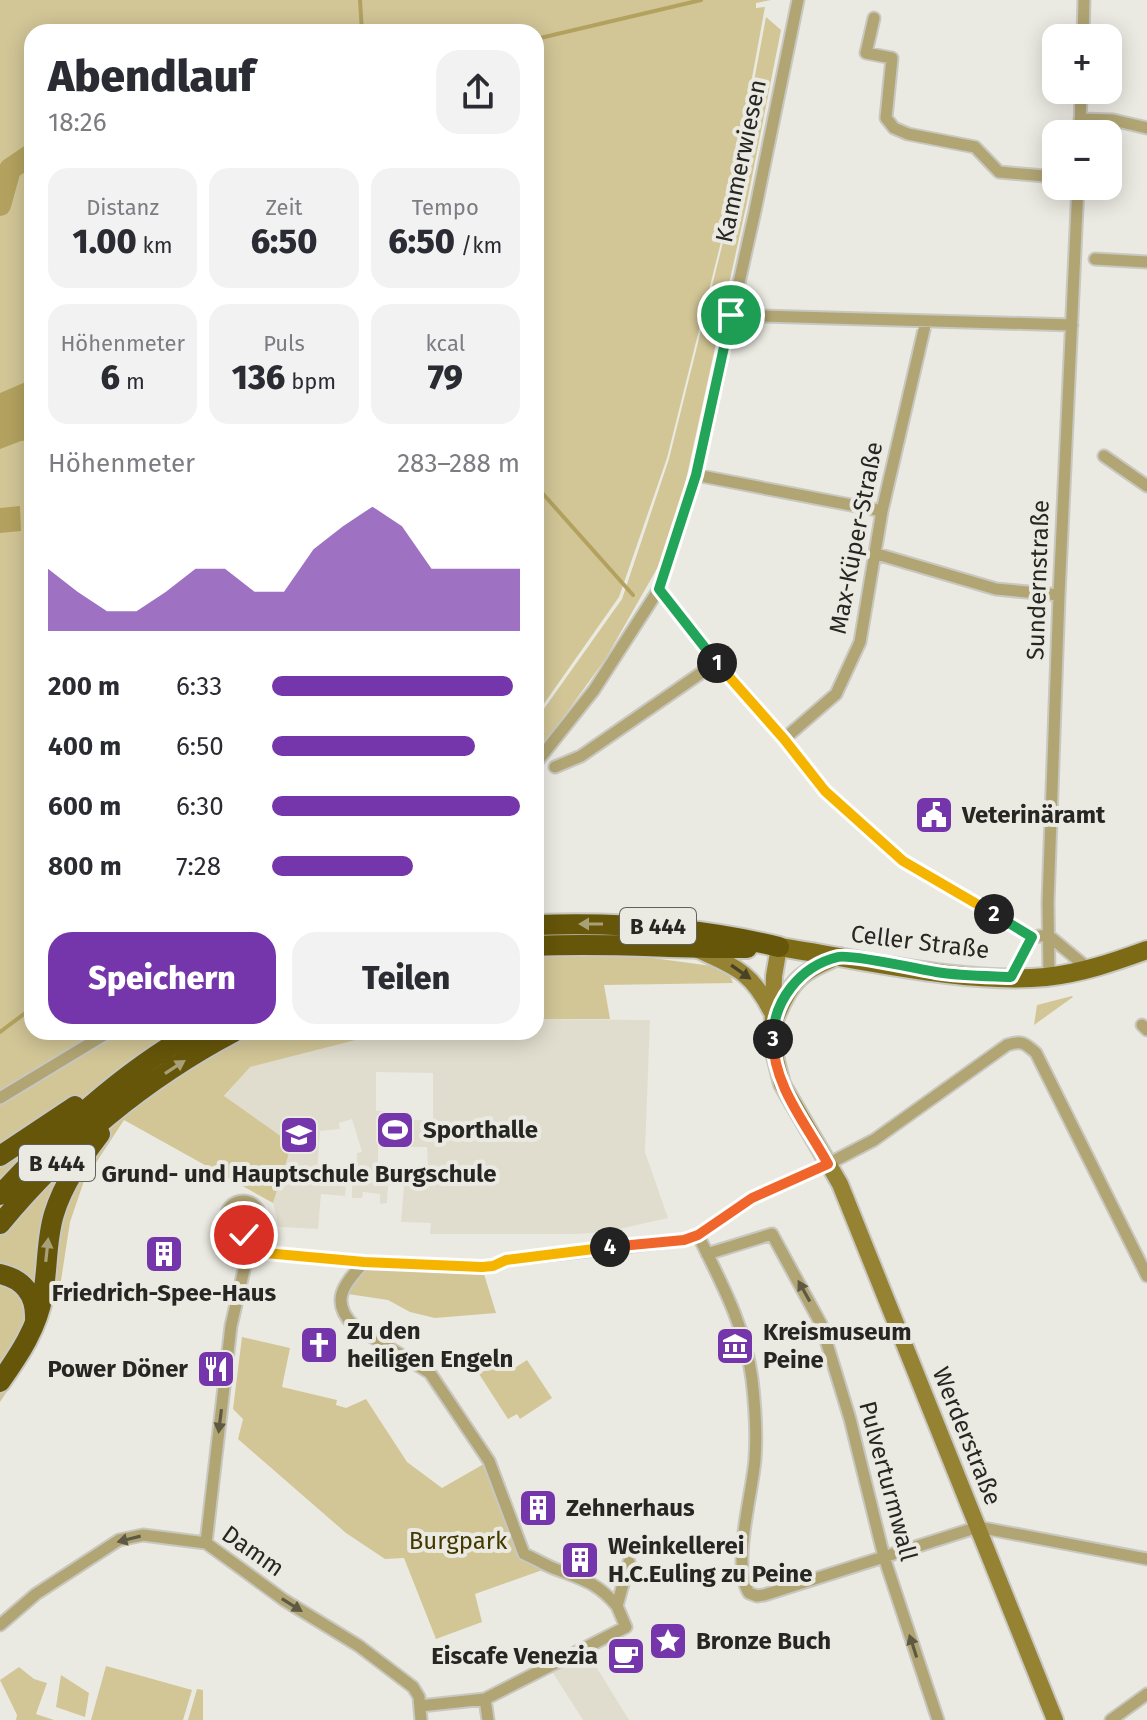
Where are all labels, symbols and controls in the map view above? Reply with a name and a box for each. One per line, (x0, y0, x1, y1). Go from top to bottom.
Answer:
map controls (1042, 24, 1122, 200)
button: + (1042, 24, 1122, 104)
text: Abendlauf (48, 50, 255, 103)
button: share (436, 50, 520, 134)
street label: Kammerwiesen (710, 77, 772, 245)
text: 18:26 (48, 107, 107, 138)
button: − (1042, 120, 1122, 200)
text: Distanz (86, 194, 159, 221)
text: Zeit (265, 194, 303, 221)
text: Tempo (412, 194, 479, 221)
text: 1.00 (73, 221, 137, 262)
text: 6:50 (251, 221, 317, 262)
text: 6:50 (388, 221, 455, 262)
text: km (137, 232, 173, 259)
text: /km (455, 232, 502, 259)
pin (697, 281, 765, 349)
icon: arrive (709, 293, 753, 337)
text: Höhenmeter (60, 330, 185, 357)
text: Puls (263, 330, 305, 357)
text: kcal (426, 330, 465, 357)
text: 6 (101, 357, 120, 398)
text: 136 (232, 357, 285, 398)
text: 79 (428, 357, 463, 398)
text: m (120, 368, 145, 395)
text: bpm (285, 368, 336, 395)
street label: Max-Küper-Straße (824, 440, 888, 636)
text: Höhenmeter (48, 448, 195, 479)
text: 283–288 m (397, 448, 520, 479)
street label: Sundernstraße (1021, 499, 1055, 661)
pin: 1 (697, 643, 737, 683)
text: 1 (712, 649, 722, 676)
text: 200 m (48, 671, 120, 702)
text: 6:33 (176, 671, 222, 702)
text: 400 m (48, 731, 121, 762)
text: 6:50 (176, 731, 224, 762)
text: 600 m (48, 791, 121, 822)
text: 6:30 (176, 791, 224, 822)
public building icon: Veterinäramt (913, 794, 955, 836)
place label: Veterinäramt (961, 801, 1106, 829)
text: 800 m (48, 851, 122, 882)
text: 7:28 (176, 851, 221, 882)
pin: 2 (974, 894, 1014, 934)
text: 2 (988, 900, 1000, 927)
road number: B 444 (620, 908, 696, 944)
one-way arrow (578, 918, 603, 930)
street label: Celler Straße (849, 920, 991, 964)
button: Speichern (48, 932, 276, 1024)
button: Teilen (292, 932, 520, 1024)
one-way arrow (730, 964, 751, 979)
pin: 3 (753, 1019, 793, 1059)
text: 3 (767, 1025, 779, 1052)
one-way arrow (164, 1060, 185, 1075)
sports icon: Sporthalle (374, 1109, 416, 1151)
school or university icon: Grund- und Hauptschule Burgschule (278, 1114, 320, 1156)
place label: Sporthalle (423, 1116, 538, 1144)
road number: B 444 (19, 1145, 95, 1181)
place label: Grund- und Hauptschule Burgschule (101, 1160, 497, 1188)
pin (210, 1201, 278, 1269)
icon: check (222, 1213, 266, 1257)
pin: 4 (590, 1227, 630, 1267)
building icon: Friedrich-Spee-Haus (143, 1233, 185, 1275)
text: 4 (604, 1233, 616, 1260)
one-way arrow (41, 1237, 54, 1262)
place label: Friedrich-Spee-Haus (52, 1279, 277, 1307)
one-way arrow (797, 1280, 811, 1303)
place label: Zu den heiligen Engeln (347, 1317, 513, 1373)
place label: Kreismuseum Peine (763, 1318, 912, 1374)
church icon: Zu den heiligen Engeln (298, 1324, 340, 1366)
museum icon: Kreismuseum Peine (714, 1325, 756, 1367)
restaurant icon: Power Döner (195, 1348, 237, 1390)
place label: Power Döner (47, 1355, 188, 1383)
street label: Werderstraße (927, 1363, 1007, 1509)
street label: Pulverturmwall (853, 1398, 923, 1564)
one-way arrow (214, 1409, 227, 1434)
building icon: Zehnerhaus (517, 1487, 559, 1529)
place label: Zehnerhaus (566, 1494, 695, 1522)
street label: Damm (217, 1520, 289, 1582)
park label: Burgpark (409, 1527, 508, 1555)
place label: Weinkellerei H.C.Euling zu Peine (608, 1532, 812, 1588)
one-way arrow (116, 1533, 141, 1545)
building icon: Weinkellerei H.C.Euling zu Peine (559, 1539, 601, 1581)
one-way arrow (281, 1597, 303, 1611)
place icon: Bronze Buch (647, 1620, 689, 1662)
place label: Bronze Buch (696, 1627, 831, 1655)
one-way arrow (907, 1634, 919, 1658)
cafe icon: Eiscafe Venezia (605, 1635, 647, 1677)
place label: Eiscafe Venezia (431, 1642, 598, 1670)

